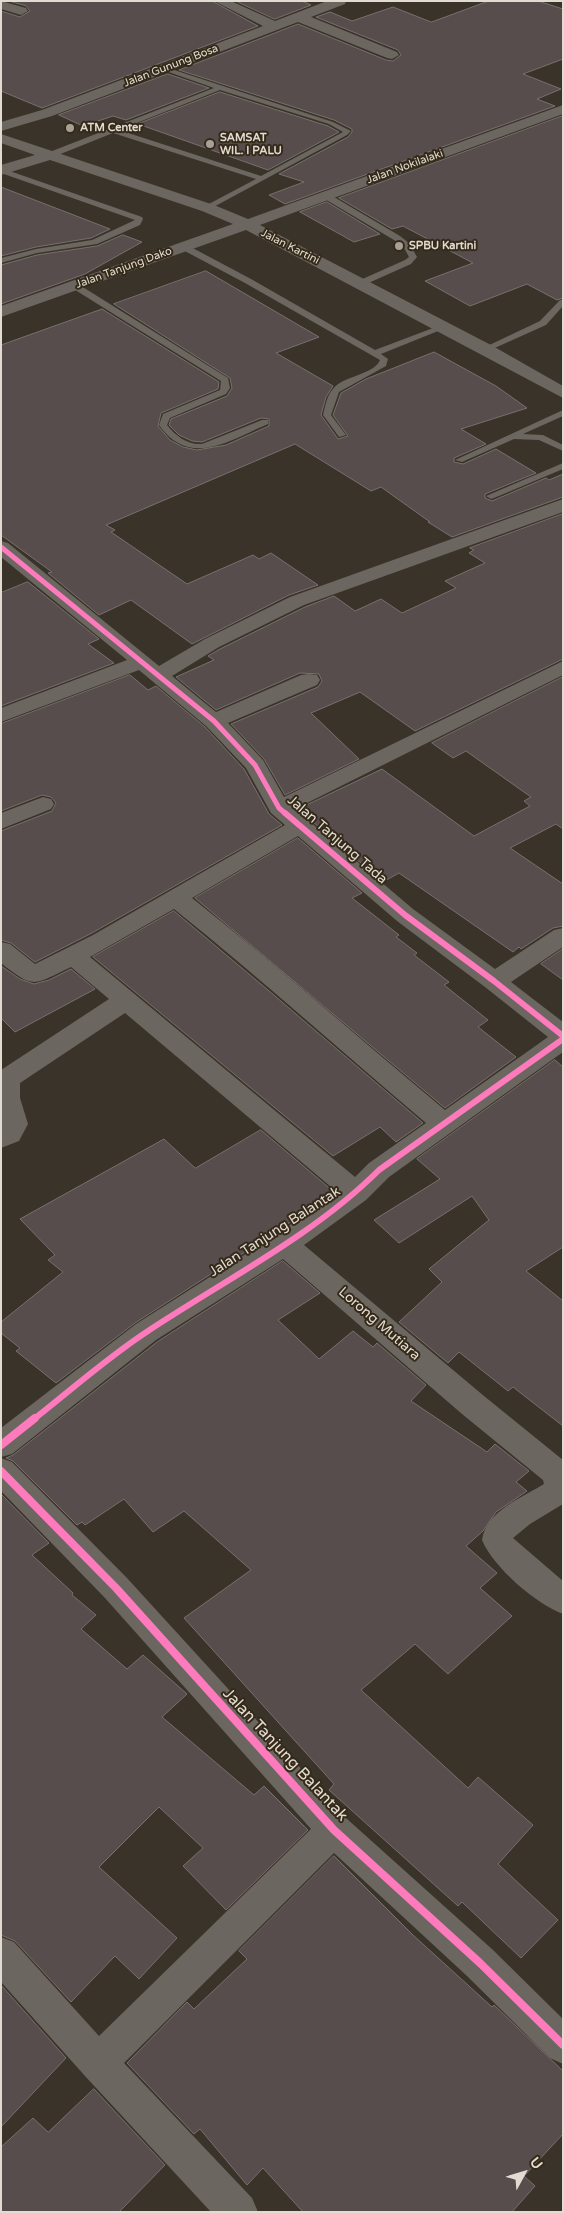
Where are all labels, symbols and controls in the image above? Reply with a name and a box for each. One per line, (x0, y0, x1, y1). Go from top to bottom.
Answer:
street label: Jalan Gunung Bosa (122, 42, 220, 90)
place label: ATM Center (80, 121, 143, 135)
marker: ATM Center (64, 122, 76, 134)
place label: SAMSAT WIL. I PALU (220, 131, 282, 157)
marker: SAMSAT WIL. I PALU (204, 138, 216, 150)
street label: Jalan Nokilalaki (365, 147, 445, 187)
street label: Jalan Kartini (259, 227, 321, 267)
place label: SPBU Kartini (409, 239, 476, 253)
marker: SPBU Kartini (393, 240, 405, 252)
street label: Jalan Tanjung Dako (74, 244, 174, 292)
street label: Jalan Tanjung Tada (284, 792, 390, 888)
street label: Jalan Tanjung Balantak (206, 1183, 344, 1281)
street label: Lorong Mutiara (335, 1284, 423, 1364)
street label: Jalan Tanjung Balantak (218, 1685, 352, 1825)
north arrow (499, 2148, 549, 2198)
text: U (526, 2154, 546, 2173)

